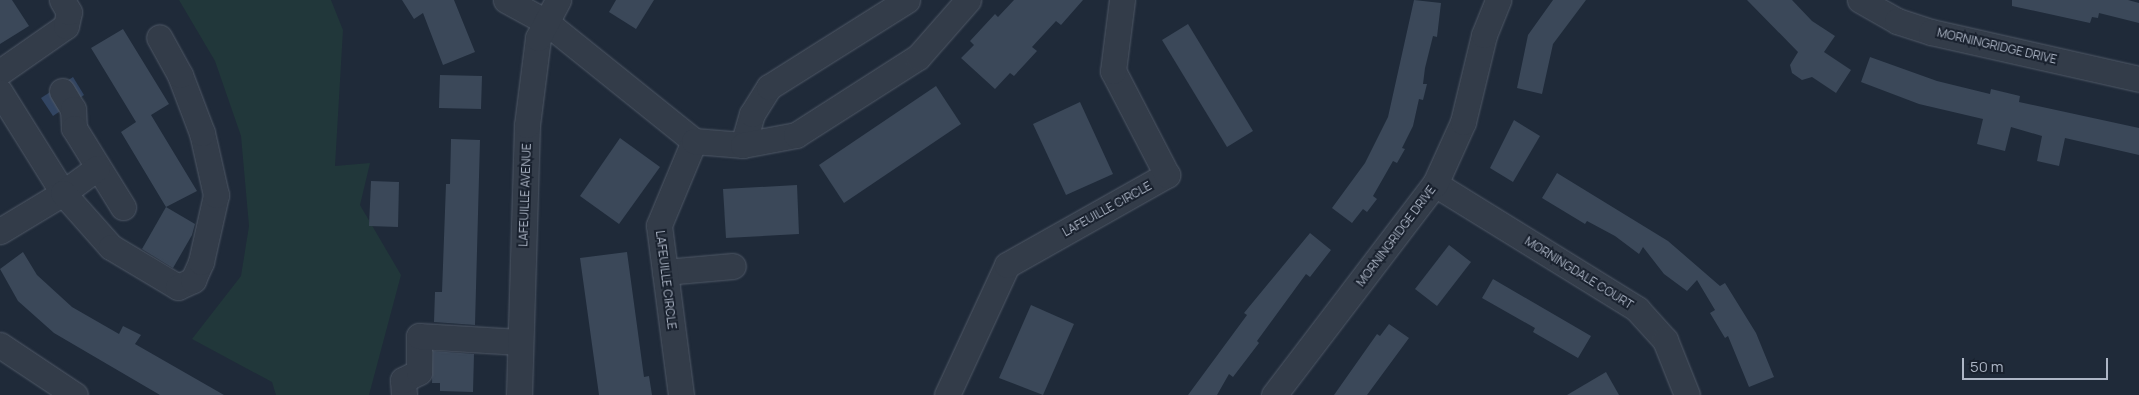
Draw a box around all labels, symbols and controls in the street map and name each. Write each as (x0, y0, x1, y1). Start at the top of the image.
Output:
street label: MORNINGRIDGE DRIVE (1936, 25, 2058, 67)
street label: LAFEUILLE AVENUE (516, 143, 534, 247)
street label: LAFEUILLE CIRCLE (1060, 179, 1154, 239)
street label: MORNINGRIDGE DRIVE (1353, 183, 1439, 289)
street label: LAFEUILLE CIRCLE (653, 230, 679, 330)
street label: MORNINGDALE COURT (1522, 234, 1636, 312)
scale bar (1964, 348, 2110, 380)
text: 50 m (1970, 356, 2004, 377)

